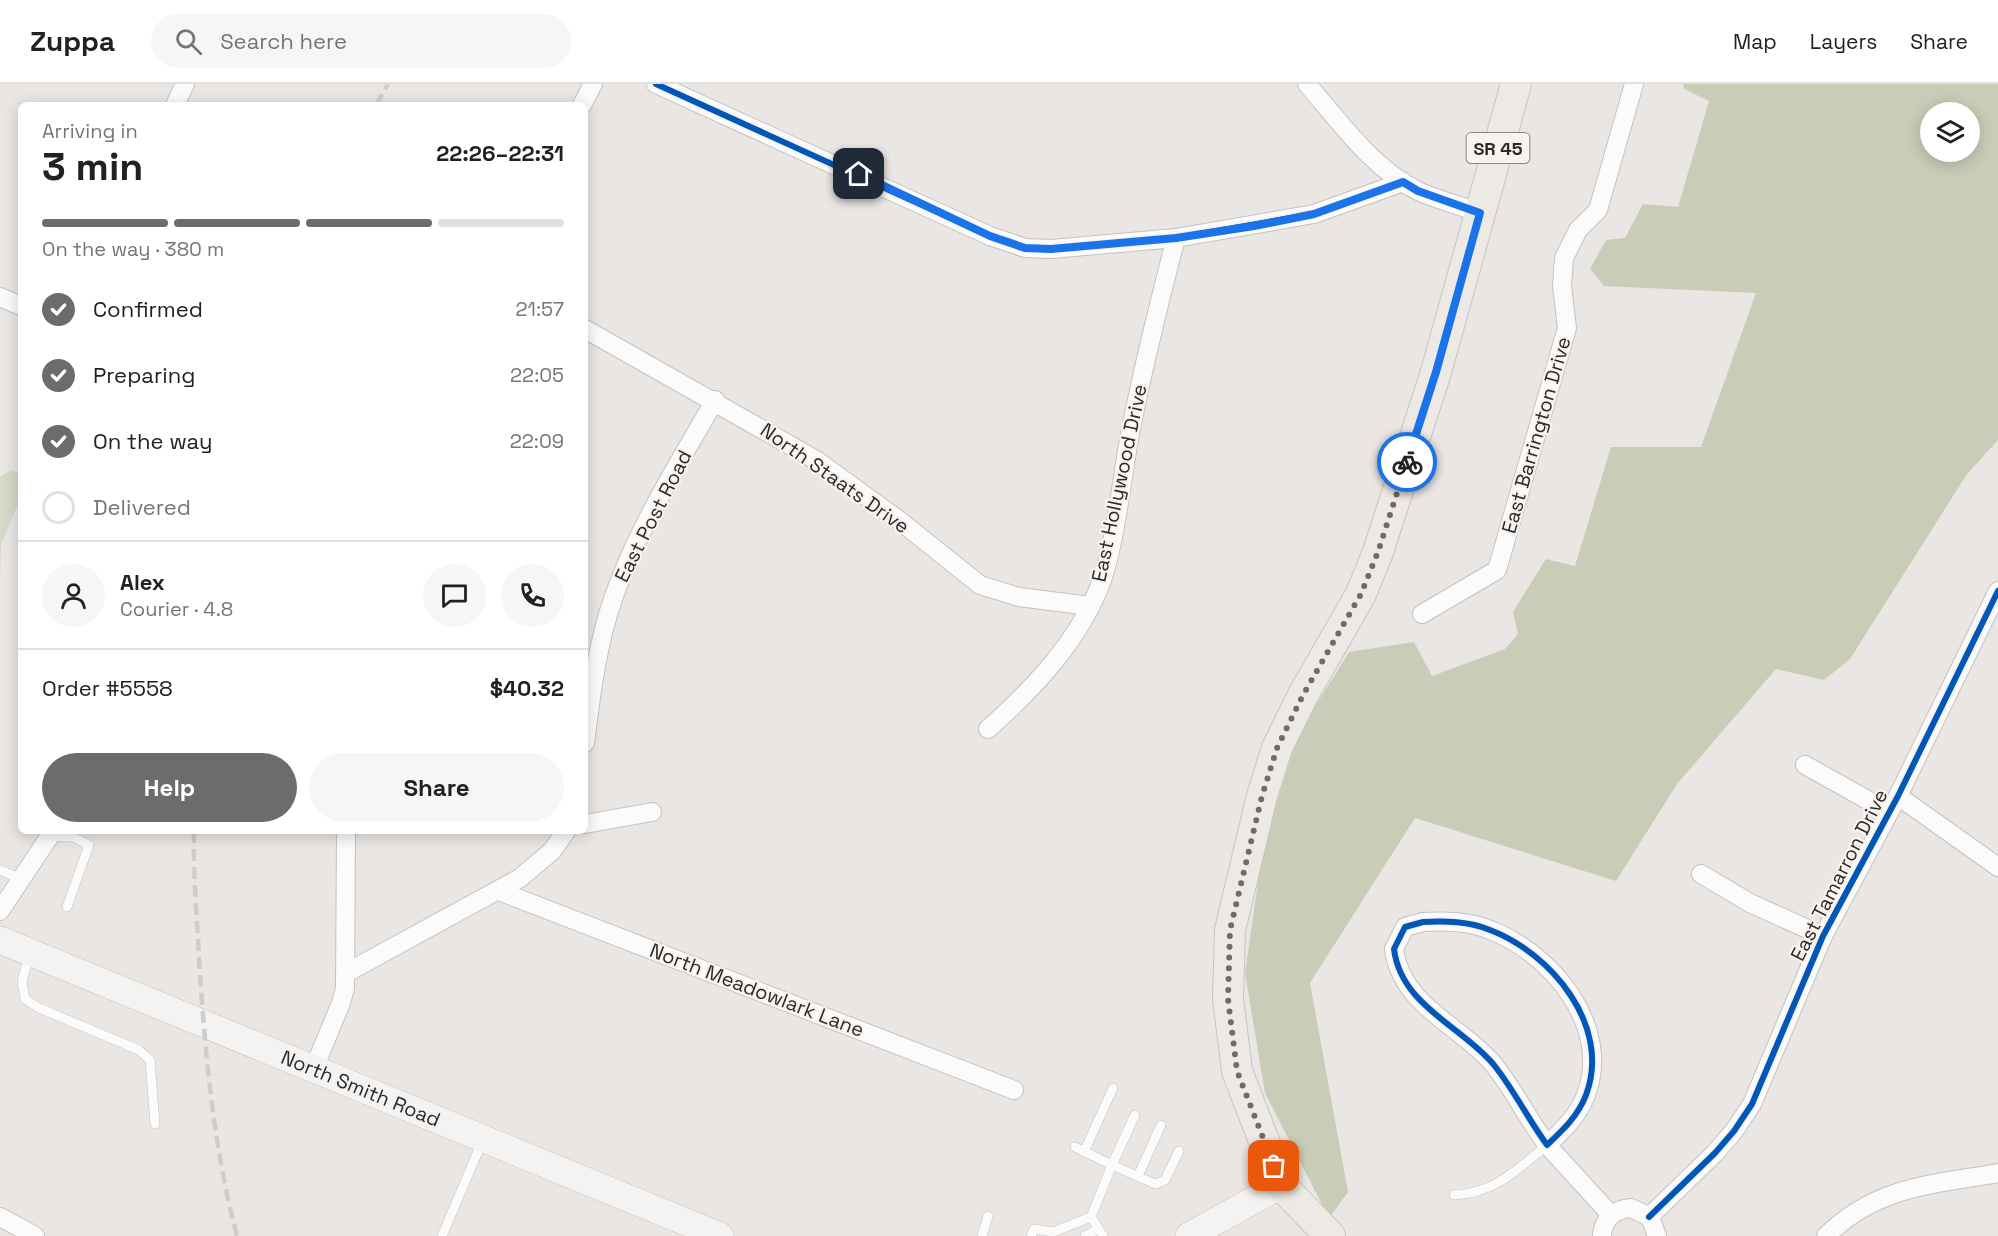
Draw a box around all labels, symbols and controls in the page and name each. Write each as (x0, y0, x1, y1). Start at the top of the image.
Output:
search box (151, 14, 571, 68)
text: Zuppa (30, 23, 115, 59)
icon: search (172, 25, 205, 58)
text: Search here (220, 27, 347, 55)
text: Map (1733, 28, 1777, 55)
text: Layers (1810, 28, 1877, 55)
text: Share (1910, 28, 1968, 55)
map controls (1920, 102, 1980, 162)
button: layers (1920, 102, 1980, 162)
text: Arriving in (42, 118, 138, 144)
road number: SR 45 (1466, 133, 1530, 163)
text: 22:26–22:31 (436, 139, 564, 167)
text: 3 min (42, 142, 143, 191)
pin (833, 148, 884, 199)
icon: home (842, 157, 875, 190)
text: On the way · 380 m (42, 236, 224, 262)
icon: check (42, 293, 75, 326)
text: Confirmed (93, 295, 203, 323)
text: 21:57 (516, 296, 564, 322)
street label: East Barrington Drive (1495, 334, 1577, 536)
icon: check (42, 359, 75, 392)
text: Preparing (93, 361, 195, 389)
text: 22:05 (510, 362, 564, 388)
street label: East Hollywood Drive (1085, 382, 1153, 584)
street label: North Staats Drive (755, 417, 915, 539)
icon: check (42, 425, 75, 458)
text: On the way (93, 427, 212, 455)
text: 22:09 (510, 428, 564, 454)
courier (1377, 432, 1437, 492)
street label: East Post Road (608, 445, 698, 587)
icon: bike (1391, 446, 1424, 479)
text: Delivered (93, 493, 191, 521)
button: person (42, 564, 105, 627)
button: chat (423, 564, 486, 627)
button: phone (501, 564, 564, 627)
text: Alex (120, 568, 165, 596)
text: Courier · 4.8 (120, 596, 233, 622)
text: Order #5558 (42, 674, 173, 702)
text: $40.32 (490, 674, 564, 702)
button: Help (42, 753, 297, 822)
button: Share (309, 753, 564, 822)
street label: East Tamarron Drive (1784, 785, 1894, 965)
street label: North Meadowlark Lane (646, 937, 868, 1043)
street label: North Smith Road (277, 1044, 444, 1133)
pin (1248, 1140, 1299, 1191)
icon: bag (1257, 1149, 1290, 1182)

